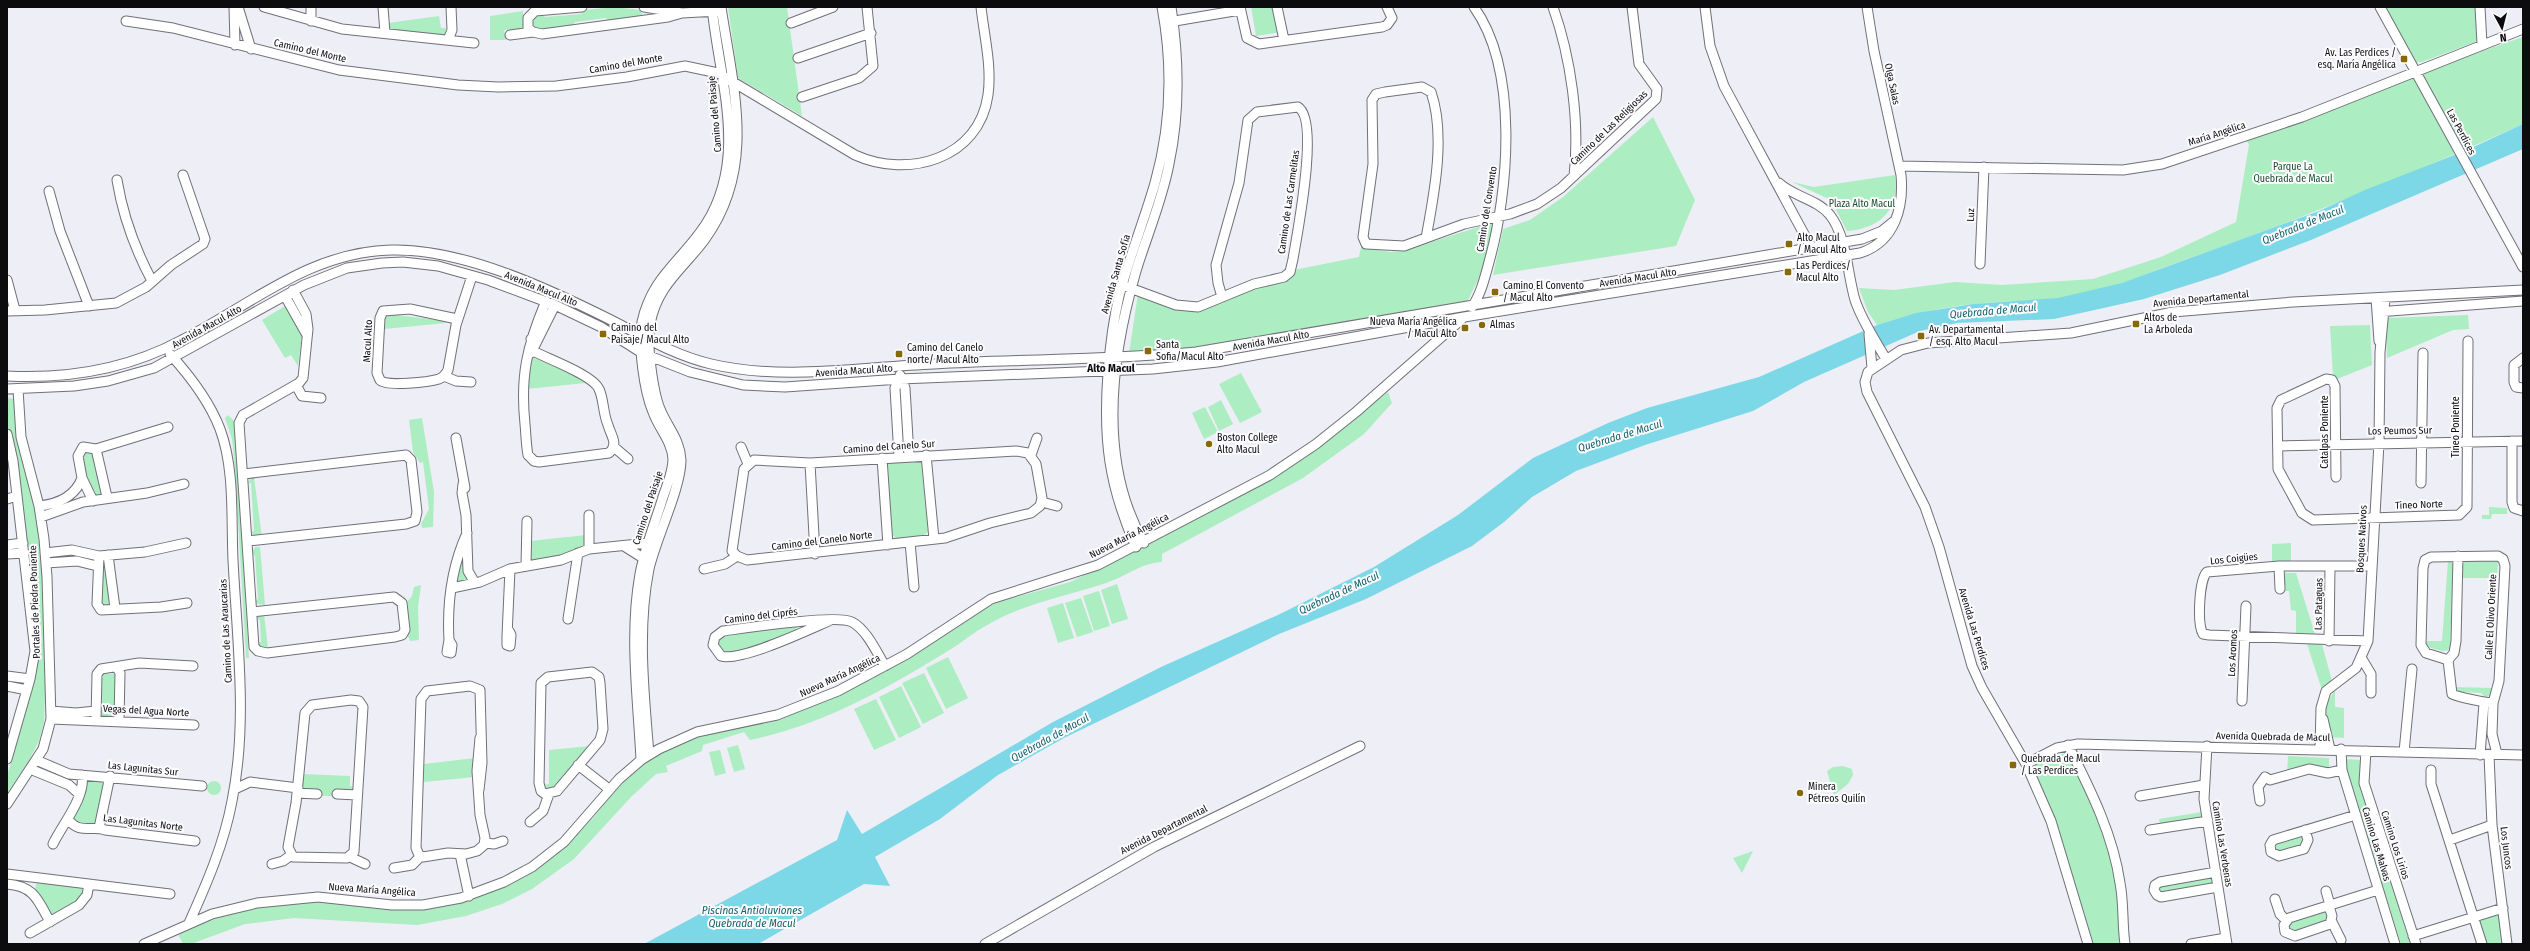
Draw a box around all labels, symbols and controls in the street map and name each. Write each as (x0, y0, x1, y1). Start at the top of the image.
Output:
north arrow (2482, 8, 2522, 48)
text: N (2499, 31, 2507, 44)
street label: Camino del Monte (273, 37, 347, 65)
place label: Av. Las Perdices / esq. María Angélica (2317, 47, 2396, 71)
street label: Camino del Monte (589, 52, 664, 76)
marker: Av. Las Perdices / esq. María Angélica (2399, 54, 2409, 64)
street label: Olga Salas (1882, 62, 1902, 106)
street label: Camino del Paisaje (706, 75, 724, 153)
street label: Camino de Las Religiosas (1568, 88, 1650, 168)
street label: Las Perdices (2444, 107, 2478, 157)
street label: María Angélica (2187, 118, 2247, 149)
street label: Camino de Las Carmelitas (1276, 149, 1302, 255)
park label: Parque La Quebrada de Macul (2253, 161, 2333, 185)
street label: Camino del Convento (1474, 165, 1500, 253)
park label: Plaza Alto Macul (1829, 198, 1896, 210)
water label: Quebrada de Macul (2260, 203, 2346, 247)
street label: Luz (1965, 208, 1977, 222)
place label: Alto Macul / Macul Alto (1797, 232, 1847, 256)
street label: Avenida Santa Sofía (1098, 233, 1133, 315)
marker: Alto Macul / Macul Alto (1784, 239, 1794, 249)
place label: Las Perdices/ Macul Alto (1796, 260, 1851, 284)
street label: Avenida Macul Alto (1599, 266, 1677, 290)
marker: Las Perdices/ Macul Alto (1783, 267, 1793, 277)
street label: Avenida Macul Alto (503, 269, 579, 309)
place label: Camino El Convento / Macul Alto (1503, 280, 1584, 304)
marker: Camino El Convento / Macul Alto (1490, 287, 1500, 297)
street label: Avenida Departamental (2153, 288, 2250, 310)
water label: Quebrada de Macul (1949, 301, 2037, 321)
street label: Avenida Macul Alto (170, 303, 244, 351)
place label: Altos de La Arboleda (2144, 312, 2193, 336)
place label: Nueva María Angélica / Macul Alto (1370, 315, 1457, 340)
street label: Macul Alto (361, 319, 375, 363)
place label: Almas (1490, 319, 1515, 331)
marker: Altos de La Arboleda (2131, 319, 2141, 329)
marker: Almas (1477, 320, 1487, 330)
place label: Camino del Paisaje/ Macul Alto (611, 322, 689, 346)
marker: Nueva María Angélica / Macul Alto (1460, 323, 1470, 333)
place label: Av. Departamental / esq. Alto Macul (1929, 324, 2004, 348)
street label: Avenida Macul Alto (1232, 328, 1310, 354)
marker: Camino del Paisaje/ Macul Alto (598, 329, 608, 339)
marker: Av. Departamental / esq. Alto Macul (1916, 331, 1926, 341)
place label: Santa Sofia/Macul Alto (1156, 339, 1224, 363)
place label: Camino del Canelo norte/ Macul Alto (907, 342, 983, 366)
marker: Santa Sofia/Macul Alto (1143, 346, 1153, 356)
marker: Camino del Canelo norte/ Macul Alto (894, 349, 904, 359)
street label: Avenida Macul Alto (815, 362, 893, 380)
district label: Alto Macul (1086, 362, 1136, 375)
street label: Catalpas Poniente (2319, 395, 2331, 469)
street label: Tineo Poniente (2450, 396, 2462, 458)
water label: Quebrada de Macul (1576, 417, 1664, 455)
street label: Los Peumos Sur (2368, 424, 2433, 438)
place label: Boston College Alto Macul (1217, 432, 1278, 456)
street label: Camino del Canelo Sur (843, 438, 936, 456)
marker: Boston College Alto Macul (1204, 439, 1214, 449)
street label: Camino del Paisaje (630, 470, 666, 546)
street label: Tineo Norte (2395, 498, 2443, 512)
street label: Bosques Nativos (2354, 505, 2370, 573)
street label: Nueva María Angélica (1087, 510, 1171, 561)
street label: Camino del Canelo Norte (771, 529, 873, 553)
street label: Portales de Piedra Poniente (27, 545, 43, 659)
street label: Los Coigües (2210, 551, 2258, 567)
water label: Quebrada de Macul (1297, 569, 1381, 617)
street label: Calle El Olivo Oriente (2483, 574, 2499, 660)
street label: Las Pataguas (2313, 578, 2325, 630)
street label: Camino de Las Araucarias (217, 579, 235, 683)
street label: Avenida Las Perdices (1956, 587, 1992, 671)
street label: Camino del Ciprés (724, 606, 798, 626)
street label: Los Aromos (2226, 629, 2240, 677)
street label: Nueva María Angélica (797, 651, 882, 700)
street label: Vegas del Agua Norte (103, 703, 189, 719)
water label: Quebrada de Macul (1009, 711, 1091, 765)
street label: Avenida Quebrada de Macul (2216, 730, 2331, 744)
place label: Quebrada de Macul / Las Perdices (2021, 753, 2101, 777)
street label: Las Lagunitas Sur (107, 759, 179, 779)
marker: Quebrada de Macul / Las Perdices (2008, 760, 2018, 770)
place label: Minera Pétreos Quilín (1808, 781, 1866, 805)
marker: Minera Pétreos Quilín (1795, 788, 1805, 798)
street label: Camino Las Verbenas (2209, 800, 2235, 888)
street label: Avenida Departamental (1118, 803, 1210, 857)
street label: Camino Las Malvas (2359, 806, 2393, 882)
street label: Camino Los Lirios (2378, 809, 2412, 881)
street label: Las Lagunitas Norte (103, 812, 184, 834)
street label: Los Juncos (2497, 826, 2515, 870)
street label: Nueva María Angélica (328, 880, 416, 899)
water label: Piscinas Antialuviones Quebrada de Macul (702, 904, 803, 930)

